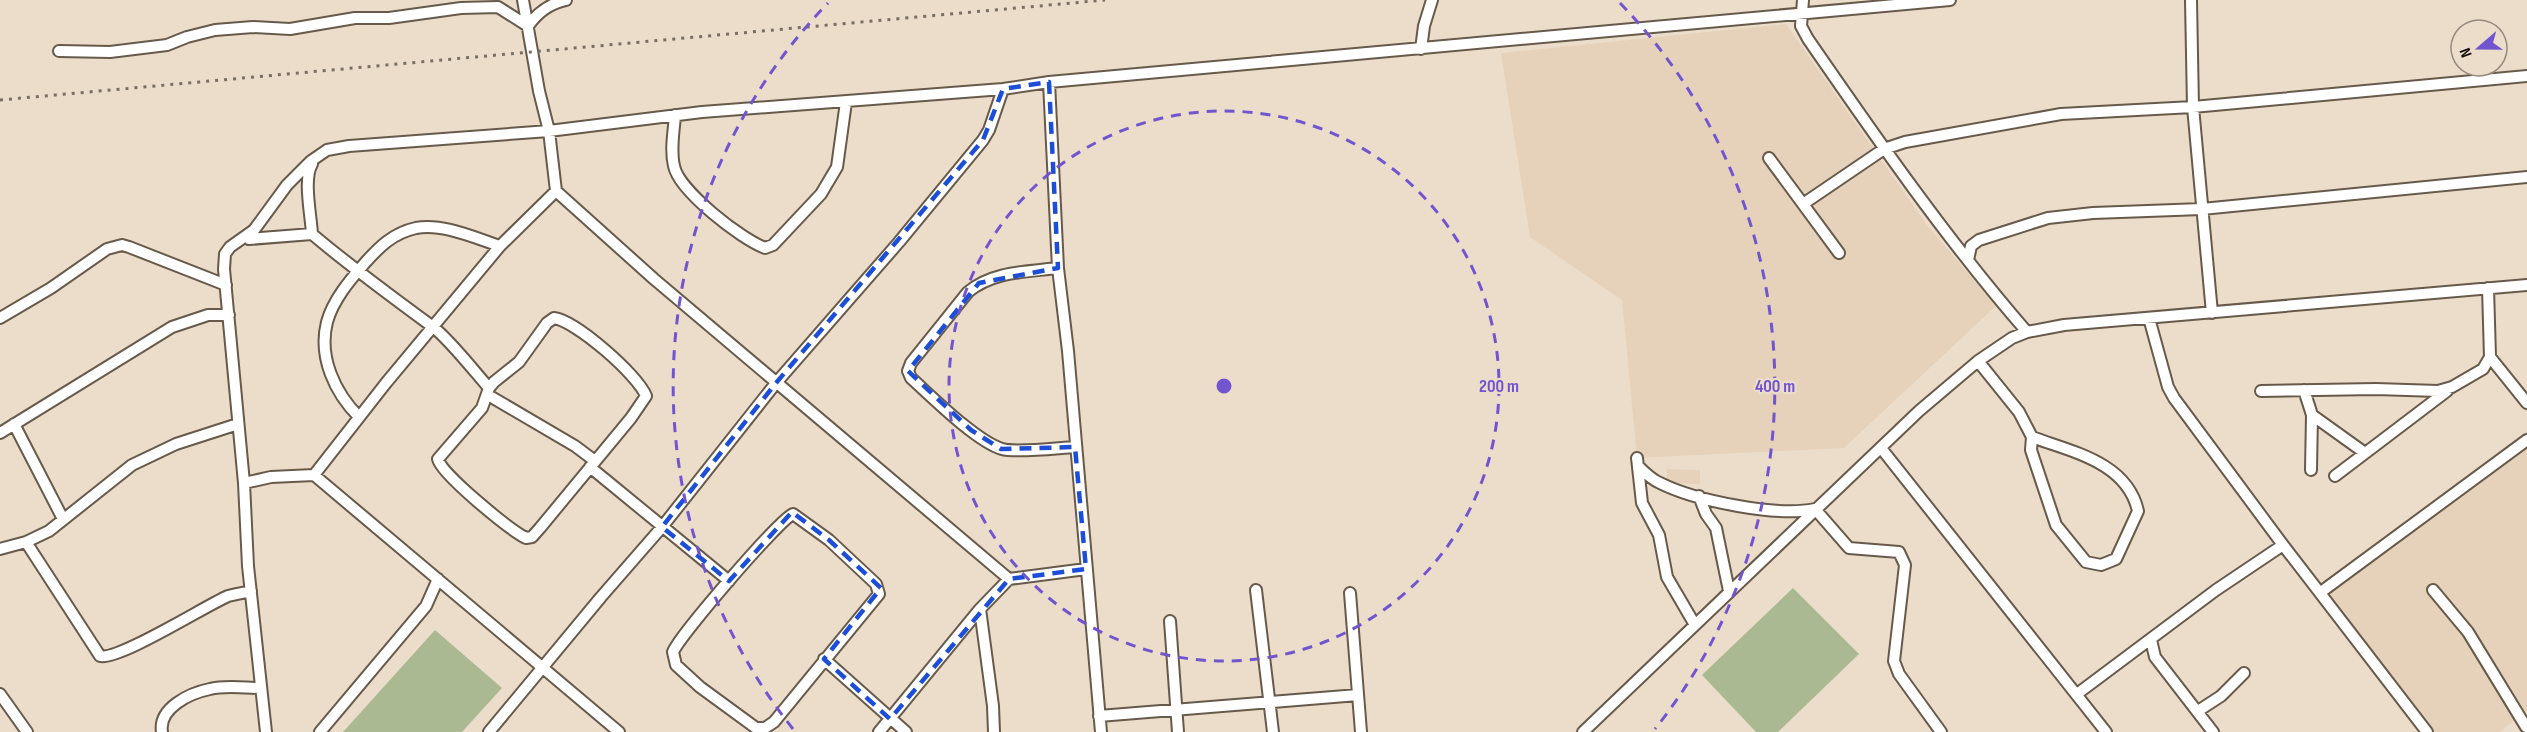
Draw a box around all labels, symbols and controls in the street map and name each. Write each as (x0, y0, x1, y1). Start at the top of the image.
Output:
north arrow (2449, 18, 2509, 78)
text: N (2456, 45, 2477, 60)
centre of rings (1214, 376, 1234, 396)
text: 200 m (1479, 376, 1519, 397)
text: 400 m (1755, 376, 1795, 397)

